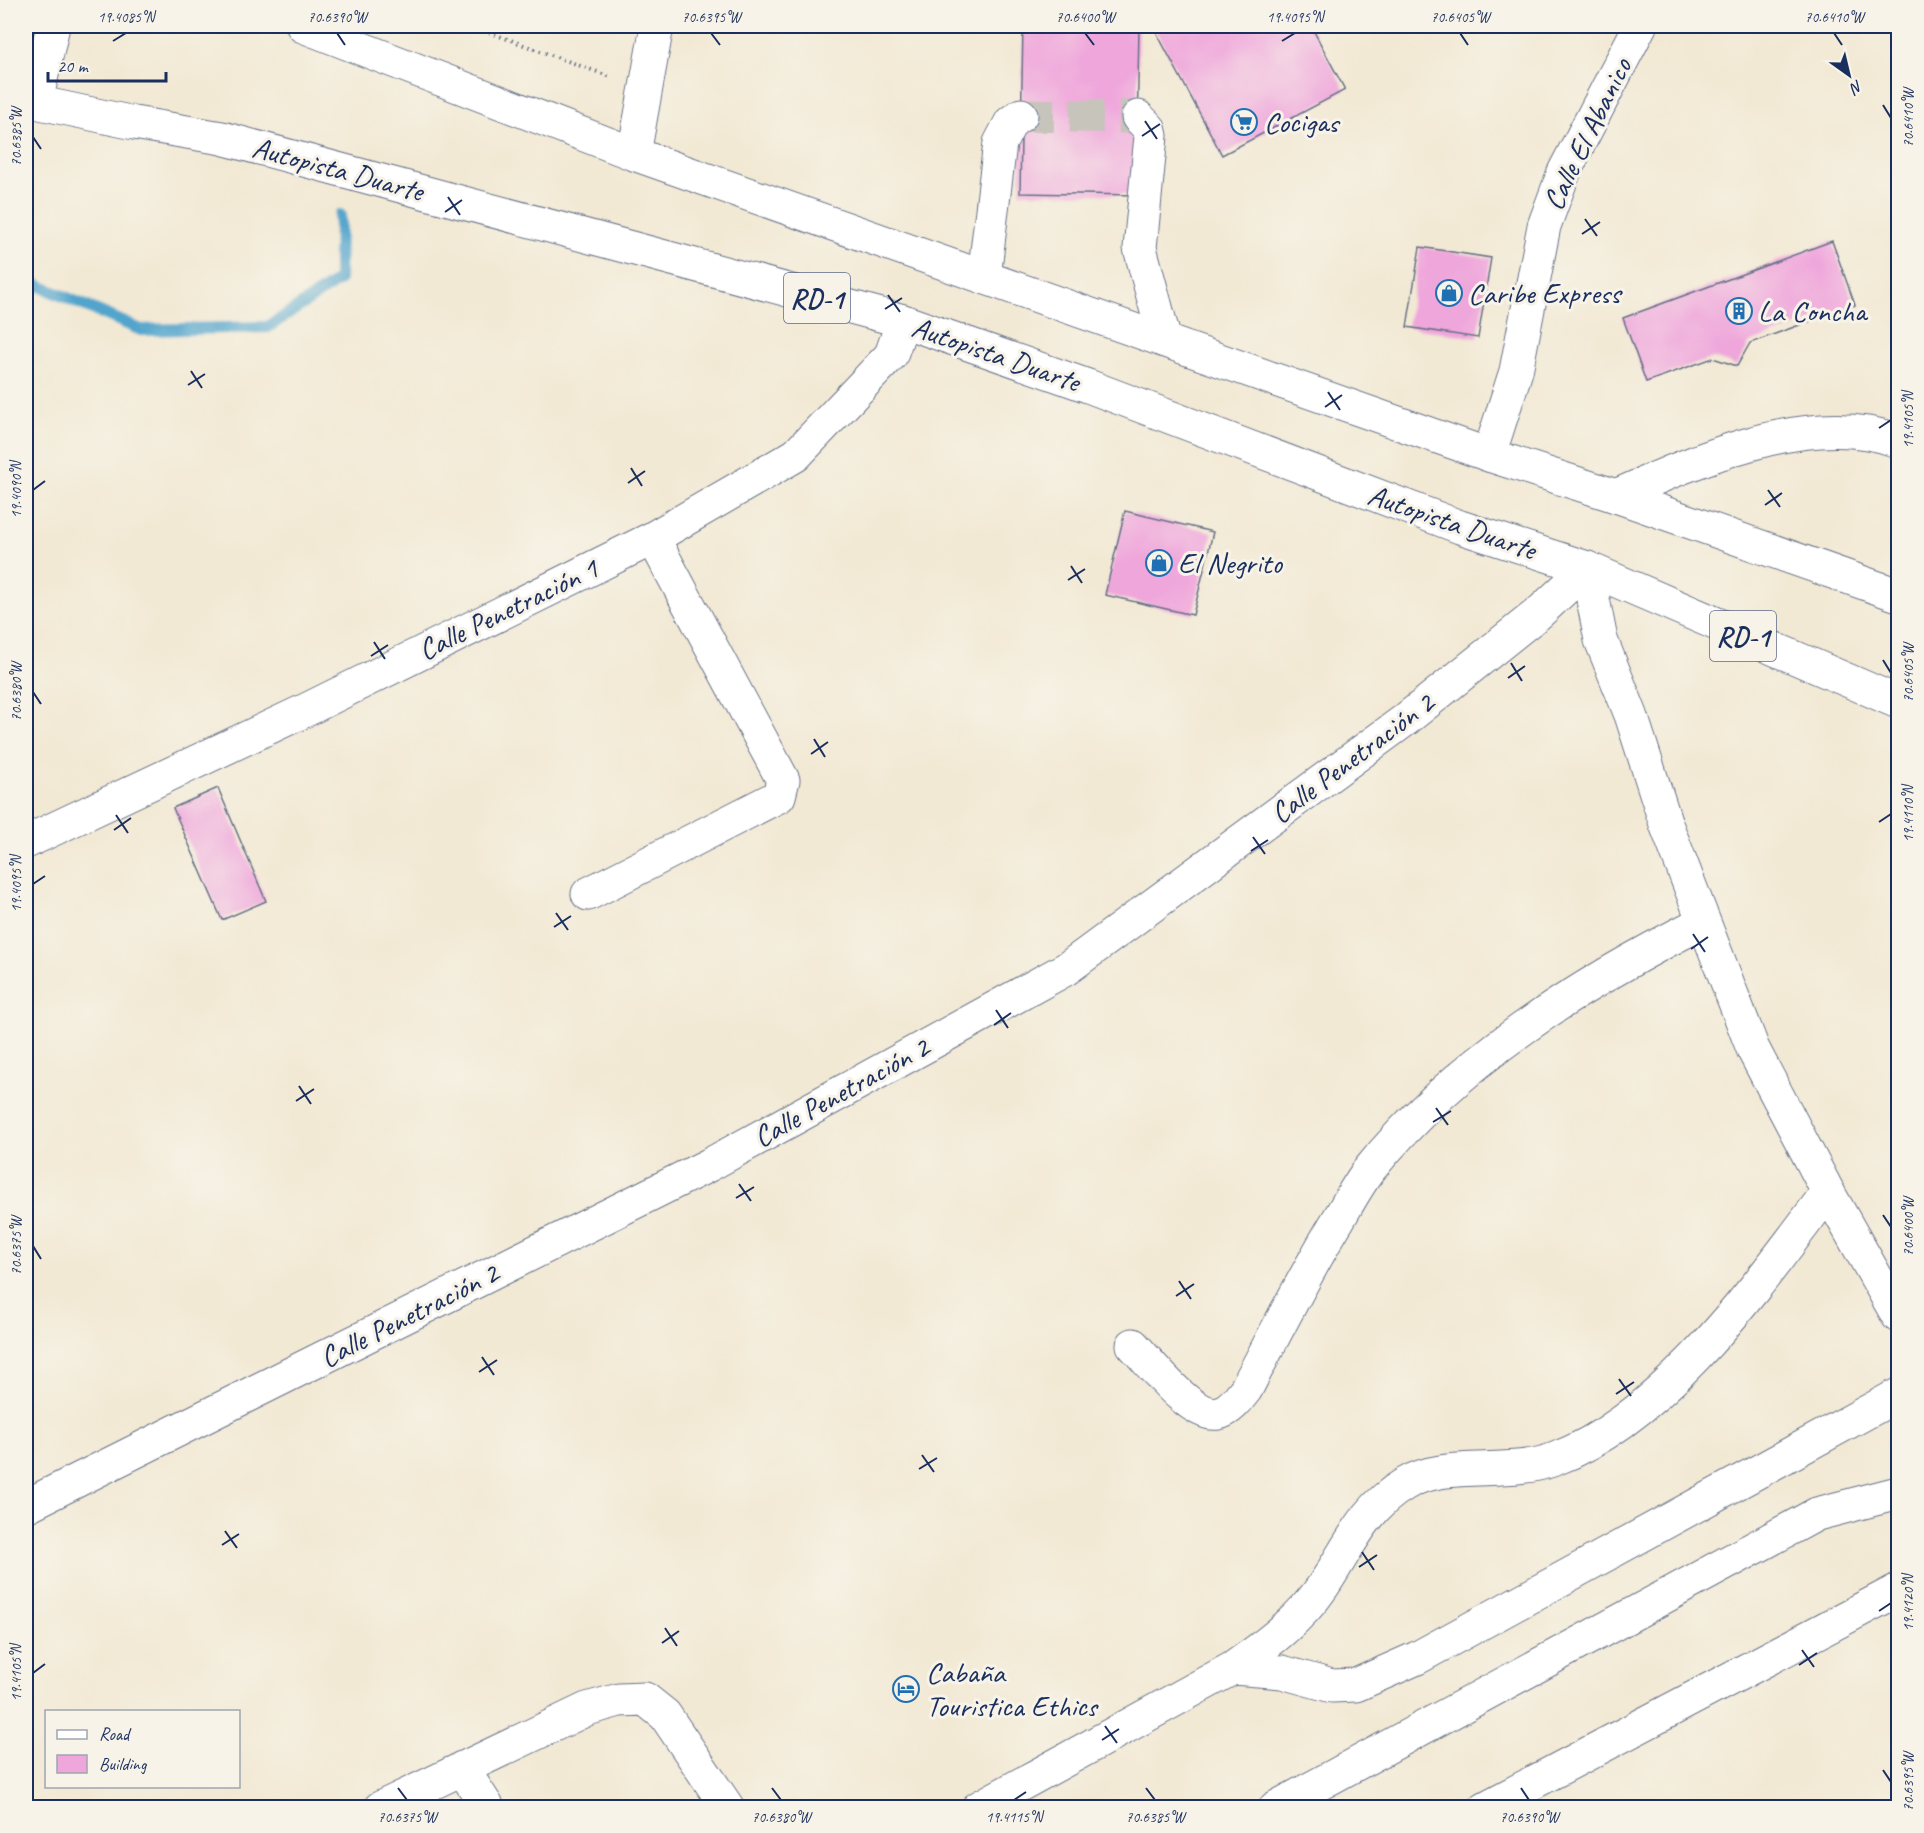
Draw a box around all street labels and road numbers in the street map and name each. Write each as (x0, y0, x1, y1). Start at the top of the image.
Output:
street label: Calle El Abanico (1534, 51, 1641, 216)
street label: Autopista Duarte (249, 128, 430, 211)
road number: RD-1 (784, 273, 850, 323)
street label: Autopista Duarte (907, 308, 1087, 401)
street label: Autopista Duarte (1363, 476, 1543, 569)
street label: Calle Penetración 1 (412, 548, 605, 669)
road number: RD-1 (1710, 611, 1776, 661)
street label: Calle Penetración 2 (1263, 683, 1443, 832)
street label: Calle Penetración 2 (746, 1027, 938, 1156)
street label: Calle Penetración 2 (313, 1253, 507, 1376)

